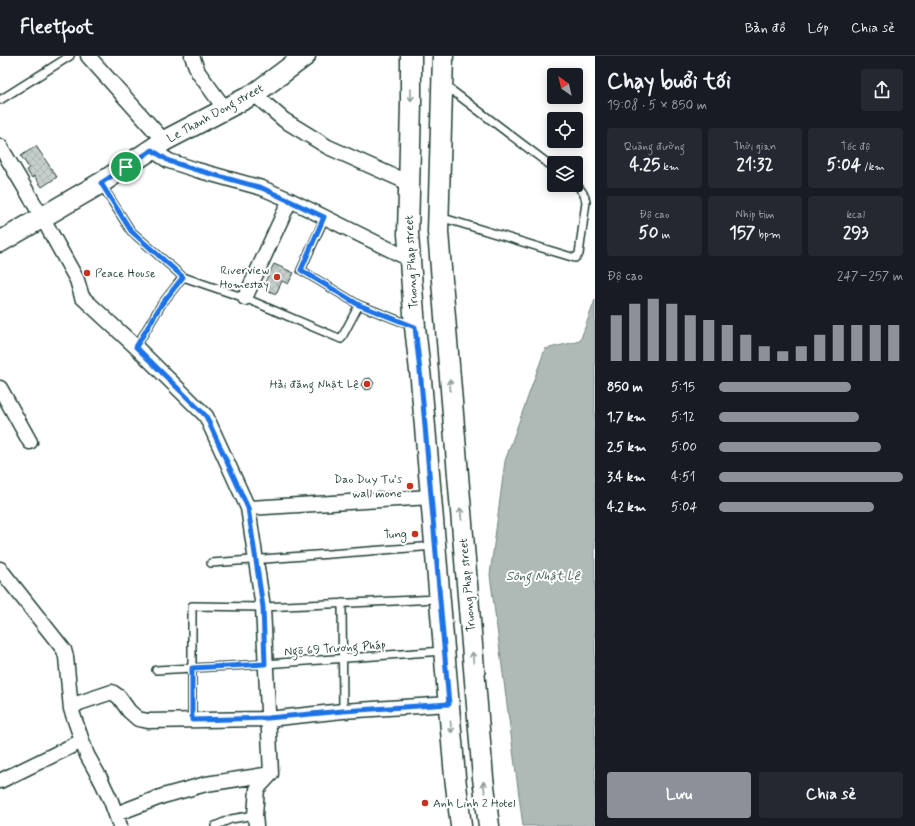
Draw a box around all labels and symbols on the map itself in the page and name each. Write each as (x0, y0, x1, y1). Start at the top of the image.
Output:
north arrow (547, 68, 583, 104)
street label: Le Thanh Dong street (164, 80, 268, 148)
one-way arrow (407, 88, 415, 101)
pin (109, 150, 143, 184)
street label: Truong Phap street (402, 214, 422, 309)
place label: Riverview Homestay (220, 263, 269, 293)
place label: Peace House (95, 266, 156, 282)
marker: Peace House (82, 268, 92, 278)
marker: Riverview Homestay (272, 272, 282, 282)
place label: Hải đăng Nhật Lệ (270, 377, 359, 394)
marker: Hải đăng Nhật Lệ (362, 379, 372, 389)
one-way arrow (447, 379, 454, 392)
place label: Dao Duy Tu's wall mone (334, 472, 403, 502)
marker: Dao Duy Tu's wall mone (405, 481, 415, 491)
one-way arrow (458, 508, 465, 521)
place label: Tung (384, 527, 407, 543)
marker: Tung (410, 529, 420, 539)
street label: Truong Phap street (456, 537, 480, 632)
water label: Sông Nhật Lệ (506, 568, 582, 587)
street label: Ngõ 69 Trương Pháp (284, 637, 387, 662)
one-way arrow (470, 652, 477, 665)
one-way arrow (447, 720, 455, 733)
one-way arrow (481, 781, 488, 794)
place label: Anh Linh 2 Hotel (433, 796, 515, 812)
marker: Anh Linh 2 Hotel (420, 798, 430, 808)

